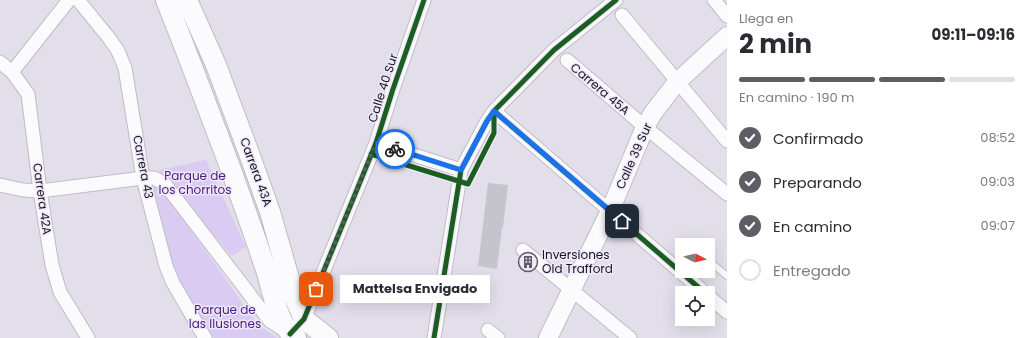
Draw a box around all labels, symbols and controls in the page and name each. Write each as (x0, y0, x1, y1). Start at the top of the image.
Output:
text: Llega en (739, 9, 793, 28)
text: 09:11–09:16 (932, 24, 1015, 45)
text: 2 min (739, 26, 812, 62)
street label: Calle 40 Sur (363, 51, 402, 124)
street label: Carrera 45A (567, 59, 634, 119)
text: En camino · 190 m (739, 88, 854, 107)
street label: Calle 39 Sur (611, 119, 656, 192)
icon: check (739, 127, 761, 149)
text: Confirmado (773, 128, 863, 149)
text: 08:52 (980, 128, 1015, 147)
courier (375, 129, 415, 169)
street label: Carrera 43 (129, 134, 158, 200)
street label: Carrera 43A (236, 135, 277, 209)
icon: bike (384, 138, 406, 160)
street label: Carrera 42A (29, 162, 56, 236)
park label: Parque de los chorritos (159, 167, 231, 198)
icon: check (739, 171, 761, 193)
text: Preparando (773, 172, 862, 193)
text: 09:03 (980, 172, 1015, 191)
pin (605, 204, 639, 238)
icon: home (611, 210, 633, 232)
icon: check (739, 215, 761, 237)
text: En camino (773, 216, 852, 237)
text: 09:07 (981, 216, 1015, 235)
north arrow (675, 238, 715, 278)
map controls (675, 238, 715, 326)
place label: Inversiones Old Trafford (542, 246, 613, 277)
building icon: Inversiones Old Trafford (517, 251, 539, 273)
text: Entregado (773, 260, 851, 281)
pin (299, 272, 333, 306)
callout: Mattelsa Envigado (340, 275, 490, 303)
icon: bag (305, 278, 327, 300)
text: Mattelsa Envigado (353, 279, 477, 298)
button: locate (675, 286, 715, 326)
park label: Parque de las Ilusiones (189, 301, 261, 332)

